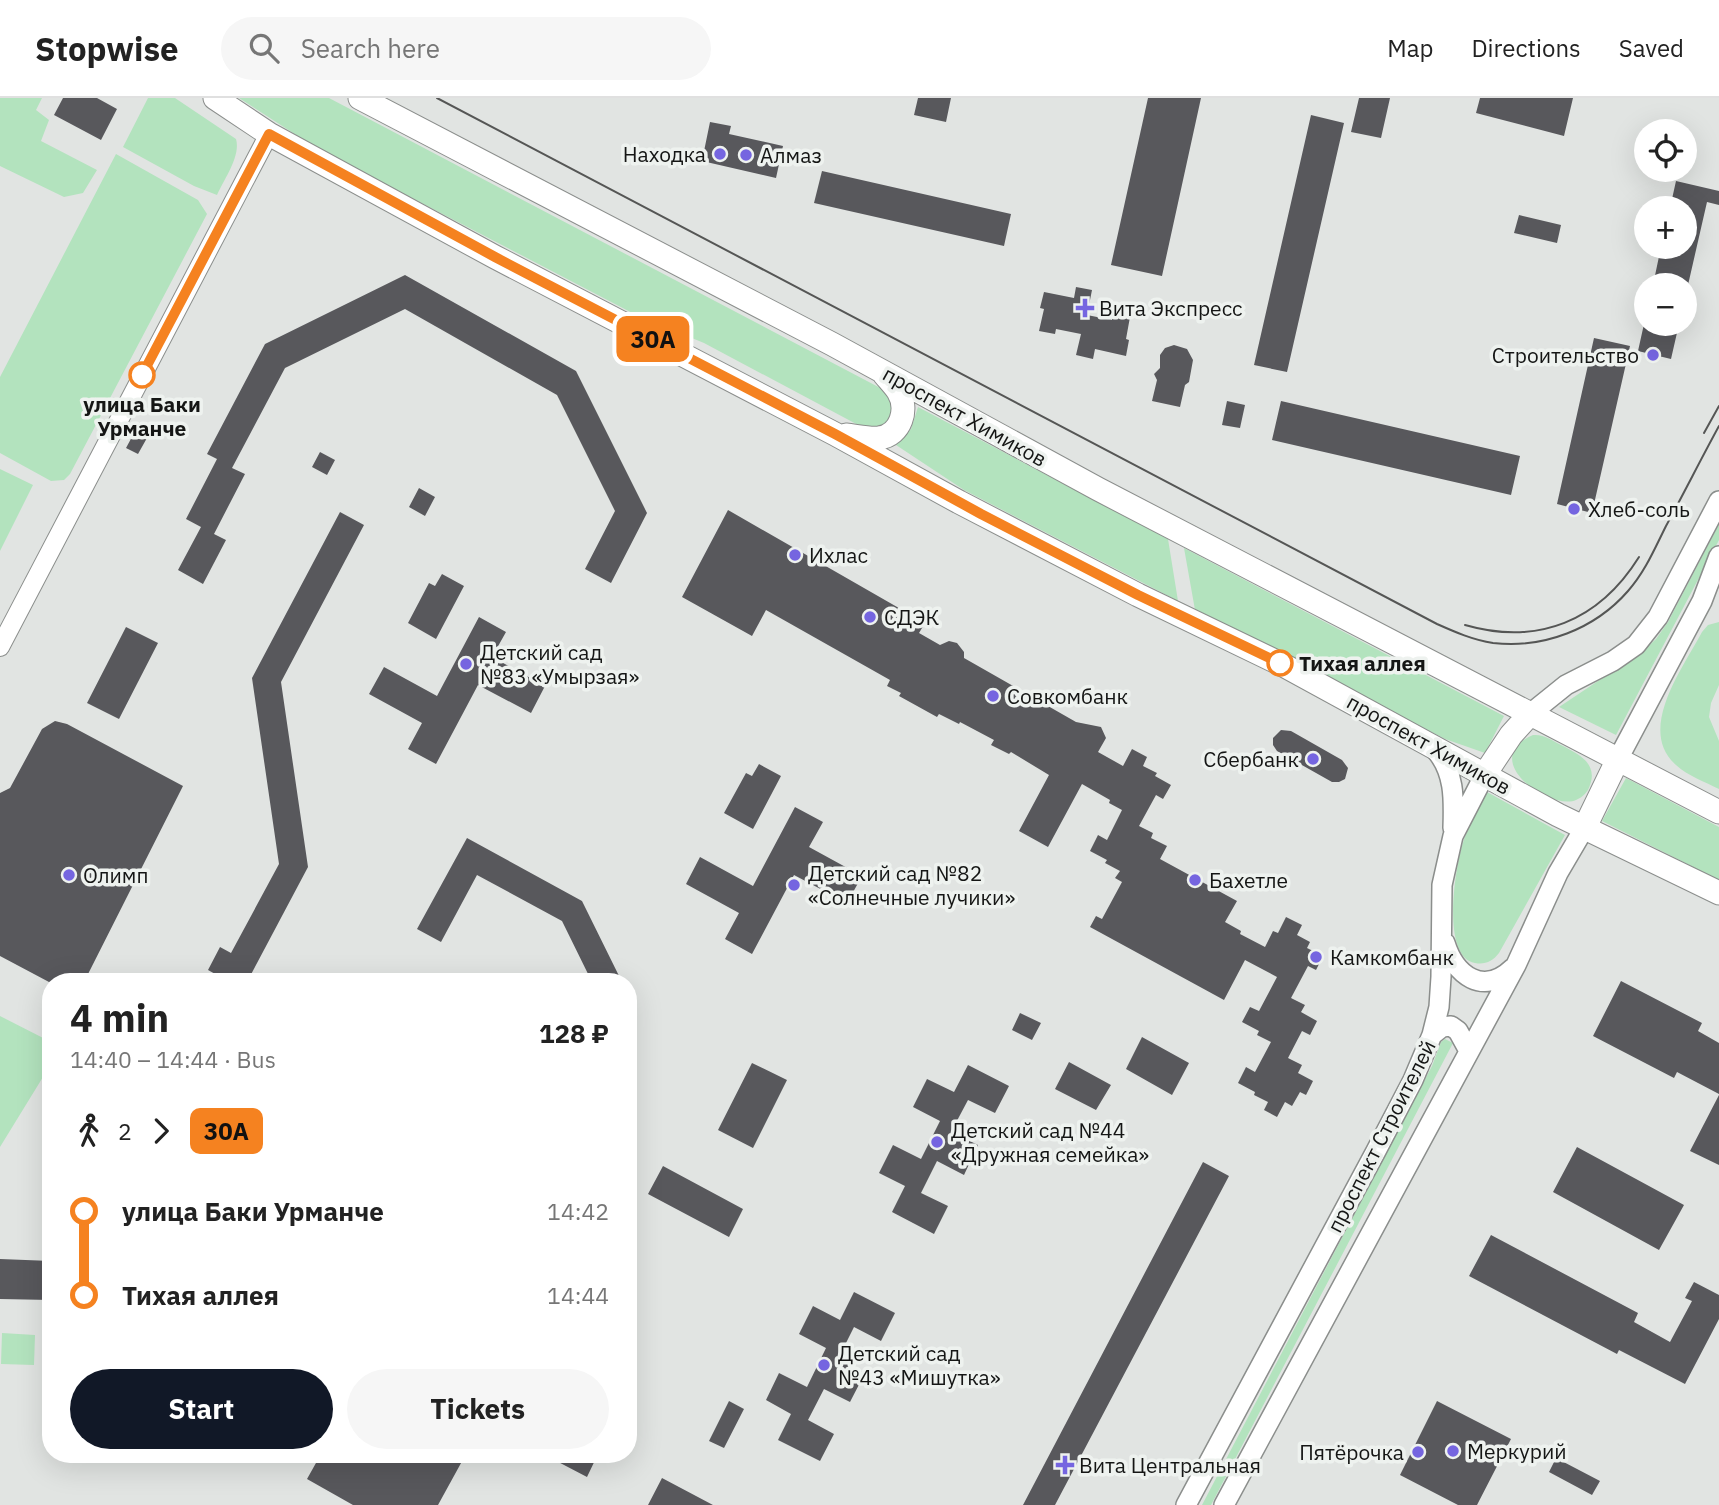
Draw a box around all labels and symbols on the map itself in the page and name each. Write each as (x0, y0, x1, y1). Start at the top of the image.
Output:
place label: Находка (623, 140, 706, 168)
place label: Алмаз (760, 141, 822, 169)
marker: Находка (712, 146, 728, 162)
marker: Алмаз (738, 147, 754, 163)
place label: Вита Экспресс (1099, 294, 1243, 322)
marker: Вита Экспресс (1077, 300, 1093, 316)
line badge: 30А (613, 316, 693, 362)
place label: Строительство (1492, 341, 1639, 369)
marker: Строительство (1645, 347, 1661, 363)
street label: проспект Химиков (878, 359, 1052, 473)
marker: улица Баки Урманче (129, 362, 155, 388)
place label: улица Баки Урманче (83, 390, 201, 442)
place label: Хлеб-соль (1588, 495, 1690, 523)
marker: Хлеб-соль (1566, 501, 1582, 517)
place label: Ихлас (809, 541, 868, 569)
marker: Ихлас (787, 547, 803, 563)
place label: СДЭК (884, 603, 939, 631)
marker: СДЭК (862, 609, 878, 625)
place label: Детский сад №83 «Умырзая» (480, 638, 639, 690)
place label: Тихая аллея (1299, 649, 1426, 677)
marker: Тихая аллея (1267, 650, 1293, 676)
marker: Детский сад №83 «Умырзая» (458, 656, 474, 672)
place label: Совкомбанк (1007, 682, 1128, 710)
street label: проспект Химиков (1342, 687, 1516, 801)
marker: Совкомбанк (985, 688, 1001, 704)
place label: Сбербанк (1203, 745, 1299, 773)
marker: Сбербанк (1305, 751, 1321, 767)
place label: Детский сад №82 «Солнечные лучики» (808, 859, 1015, 911)
place label: Олимп (83, 861, 149, 889)
place label: Бахетле (1209, 866, 1288, 894)
marker: Олимп (61, 867, 77, 883)
marker: Бахетле (1187, 872, 1203, 888)
marker: Детский сад №82 «Солнечные лучики» (786, 877, 802, 893)
place label: Камкомбанк (1330, 943, 1454, 971)
marker: Камкомбанк (1308, 949, 1324, 965)
street label: проспект Строителей (1320, 1035, 1442, 1237)
place label: Детский сад №44 «Дружная семейка» (951, 1116, 1149, 1168)
marker: Детский сад №44 «Дружная семейка» (929, 1134, 945, 1150)
place label: Детский сад №43 «Мишутка» (838, 1339, 1001, 1391)
marker: Детский сад №43 «Мишутка» (816, 1357, 832, 1373)
place label: Меркурий (1467, 1437, 1567, 1465)
place label: Пятёрочка (1299, 1438, 1404, 1466)
marker: Меркурий (1445, 1443, 1461, 1459)
marker: Пятёрочка (1410, 1444, 1426, 1460)
place label: Вита Центральная (1079, 1451, 1261, 1479)
marker: Вита Центральная (1057, 1457, 1073, 1473)

